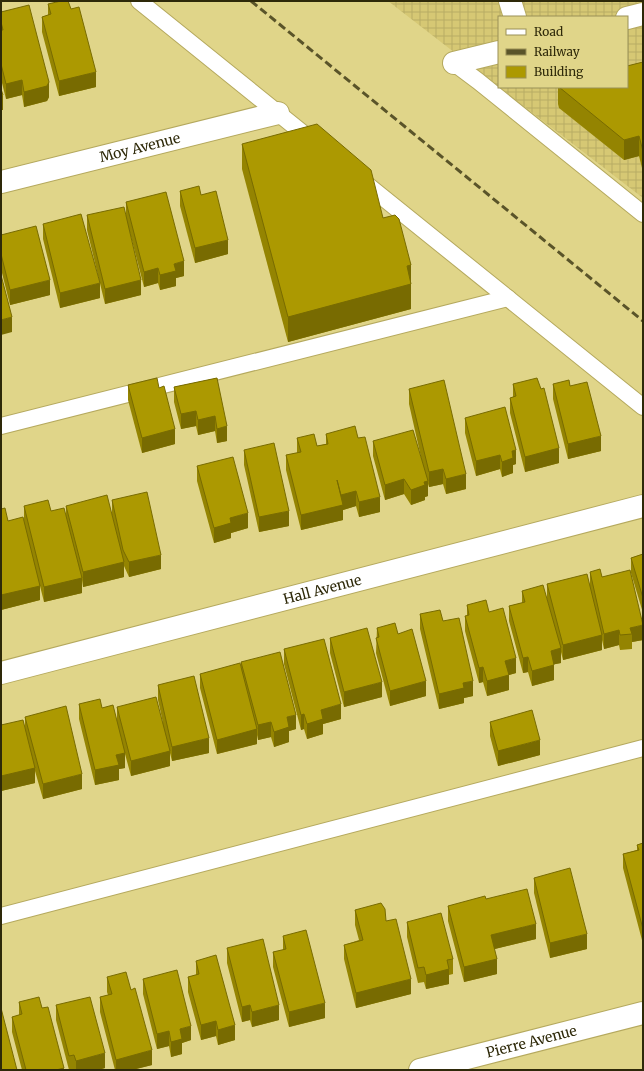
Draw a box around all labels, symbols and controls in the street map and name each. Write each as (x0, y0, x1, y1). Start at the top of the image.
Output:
legend (498, 16, 628, 88)
text: Road (534, 24, 563, 39)
text: Railway (534, 44, 580, 59)
text: Building (534, 64, 584, 79)
street label: Moy Avenue (98, 129, 182, 166)
street label: Hall Avenue (281, 571, 363, 608)
street label: Pierre Avenue (484, 1021, 579, 1062)

